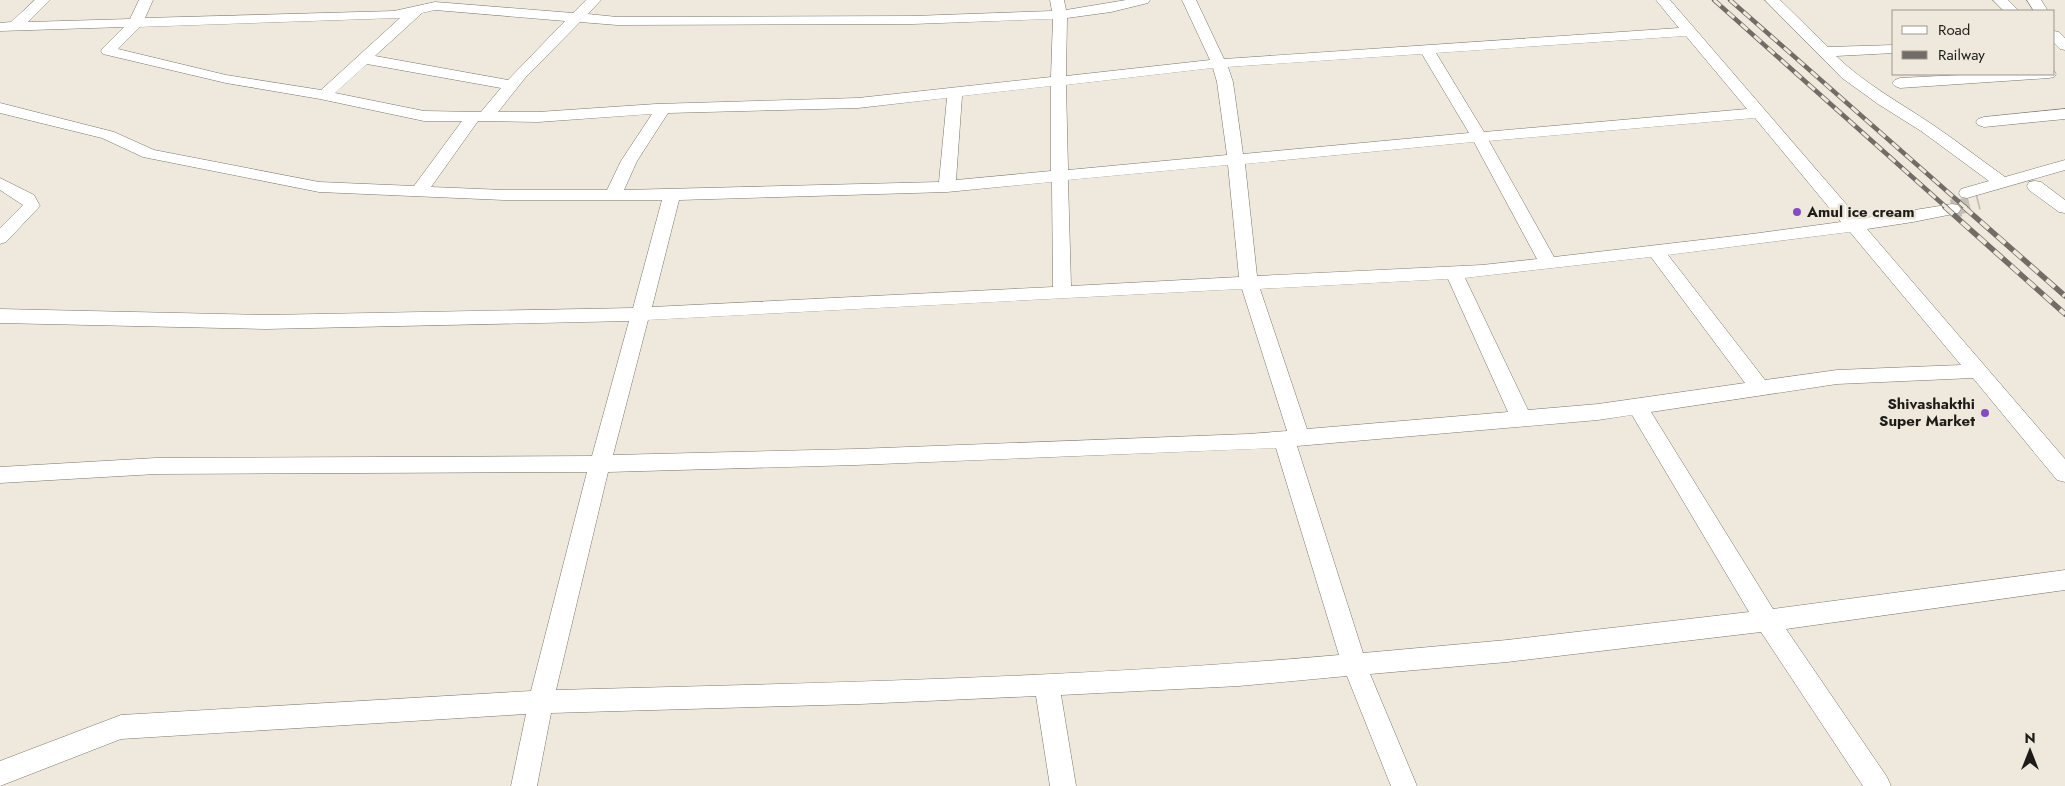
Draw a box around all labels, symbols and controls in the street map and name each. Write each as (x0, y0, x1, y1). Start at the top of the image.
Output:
legend (1892, 10, 2055, 75)
text: Road (1938, 19, 1970, 41)
text: Railway (1938, 44, 1985, 66)
place label: Amul ice cream (1806, 201, 1914, 223)
marker: Amul ice cream (1791, 206, 1803, 218)
place label: Shivashakthi Super Market (1879, 393, 1975, 432)
marker: Shivashakthi Super Market (1979, 407, 1991, 419)
north arrow (2005, 726, 2055, 776)
text: N (2024, 728, 2036, 748)

